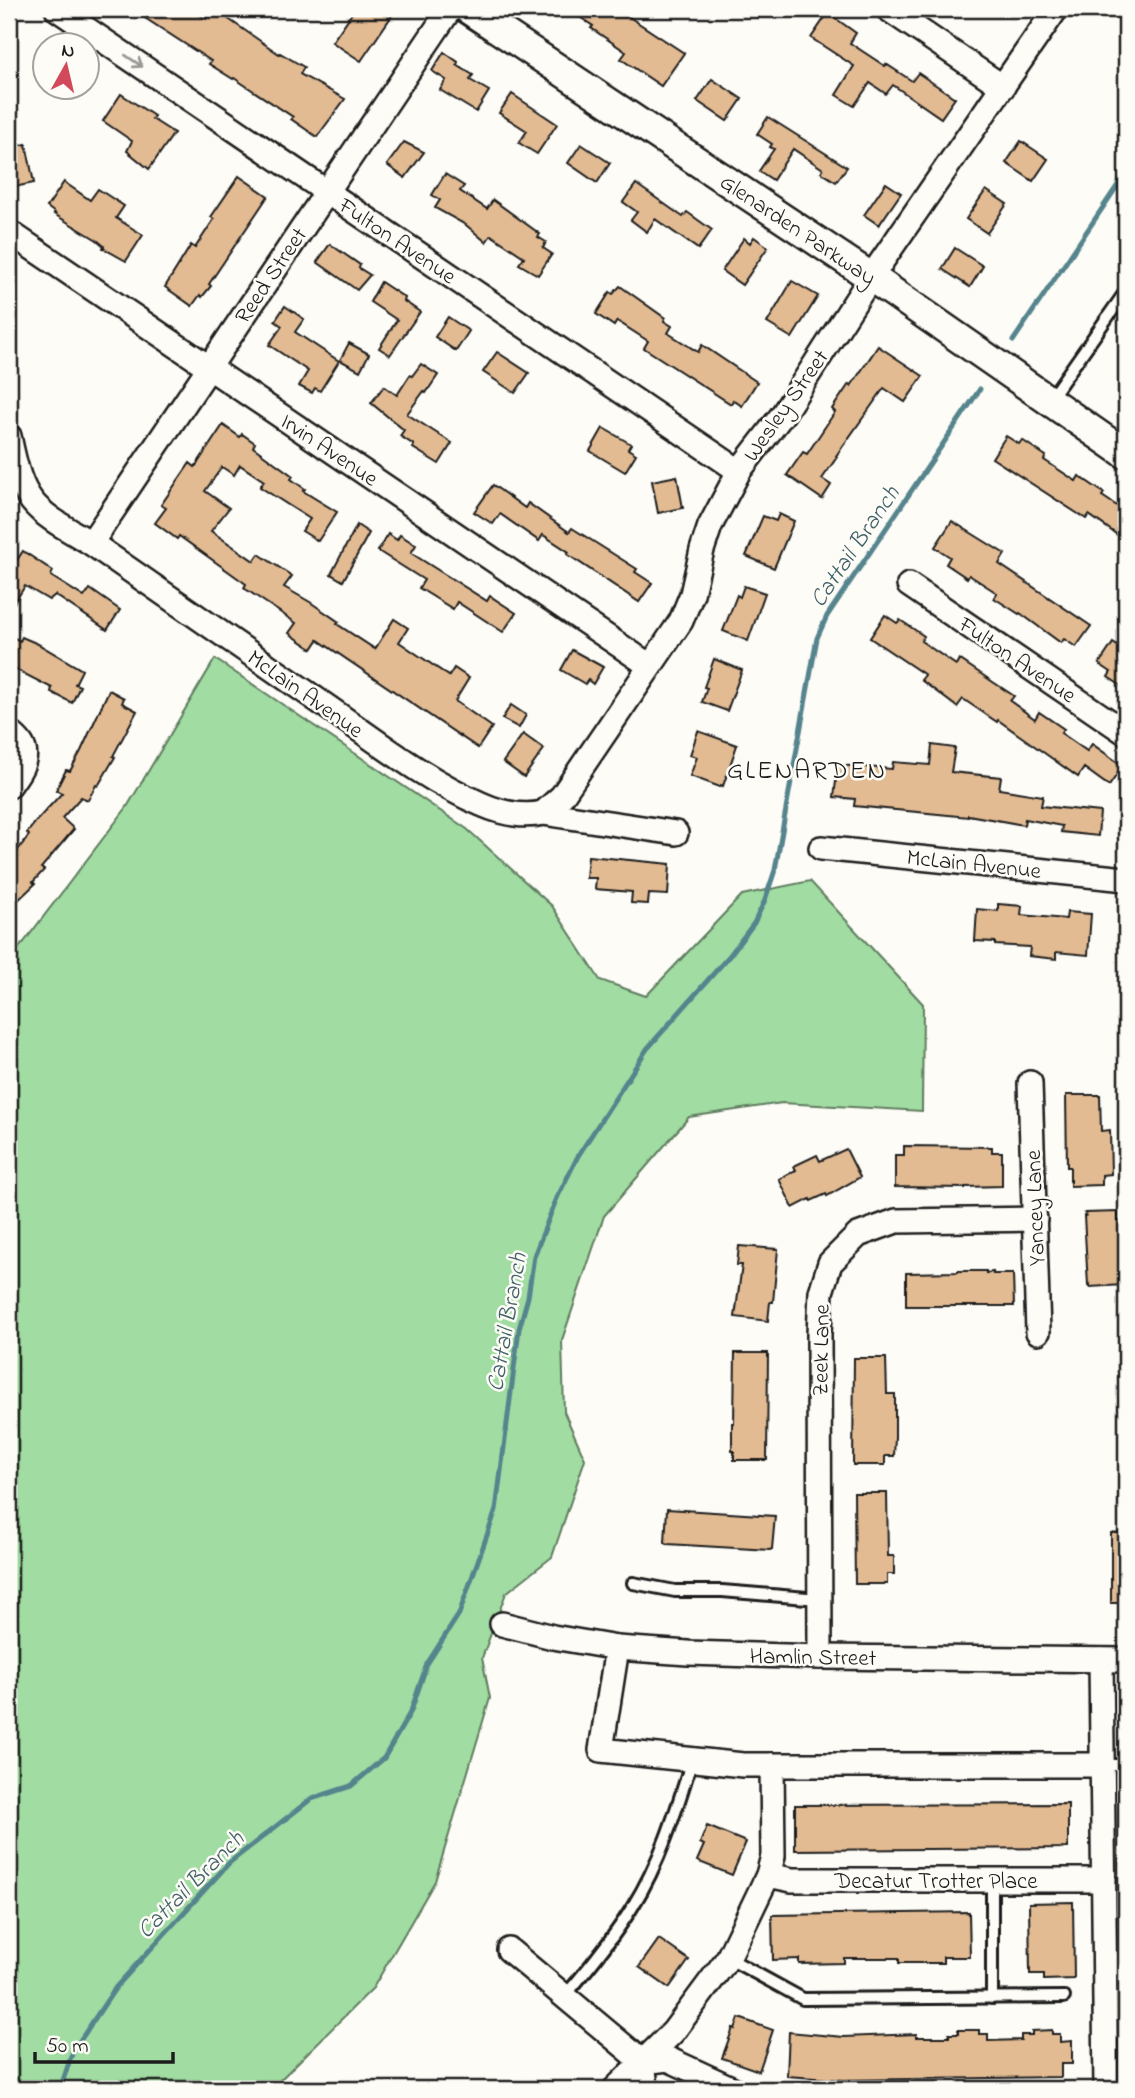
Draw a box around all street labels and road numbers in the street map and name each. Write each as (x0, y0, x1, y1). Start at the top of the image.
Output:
street label: Glenarden Parkway (712, 167, 882, 297)
street label: Fulton Avenue (330, 190, 463, 294)
street label: Reed Street (228, 221, 317, 331)
street label: Wesley Street (736, 343, 840, 471)
street label: Irvin Avenue (273, 406, 385, 496)
street label: Fulton Avenue (950, 609, 1083, 713)
street label: McLain Avenue (240, 643, 370, 748)
street label: McLain Avenue (905, 842, 1043, 889)
street label: Yancey Lane (1018, 1149, 1057, 1266)
street label: Zeek Lane (805, 1303, 840, 1396)
street label: Hamlin Street (749, 1641, 877, 1676)
street label: Decatur Trotter Place (833, 1866, 1038, 1899)

